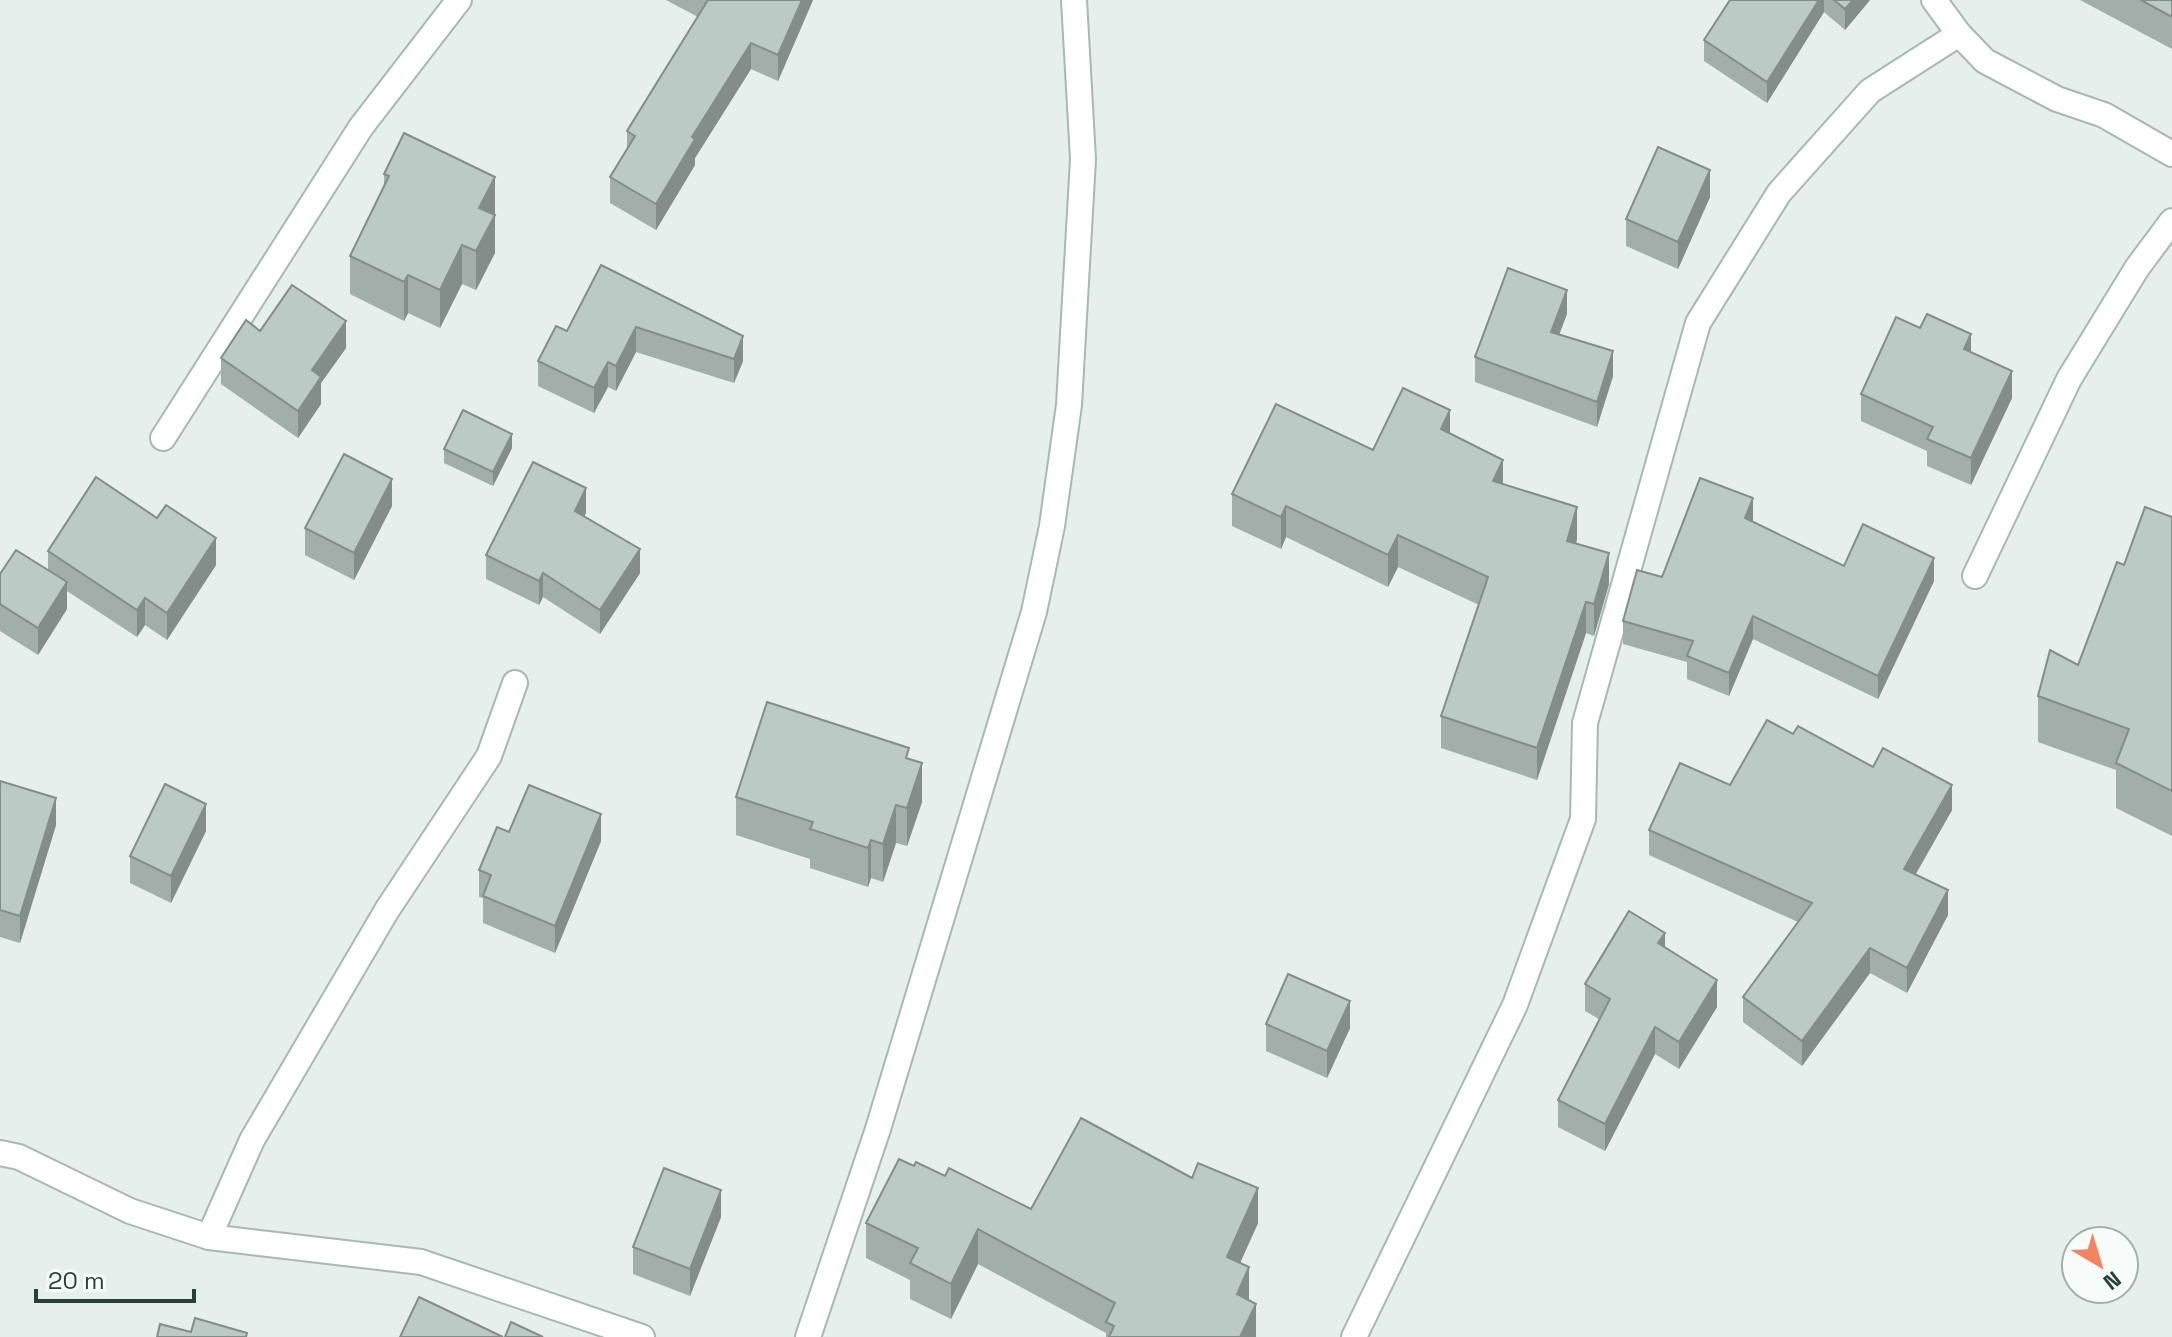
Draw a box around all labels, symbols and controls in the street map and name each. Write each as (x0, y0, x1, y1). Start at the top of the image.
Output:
north arrow (2060, 1225, 2140, 1305)
scale bar (36, 1253, 194, 1303)
text: 20 m (48, 1265, 105, 1296)
text: N (2098, 1265, 2127, 1296)

